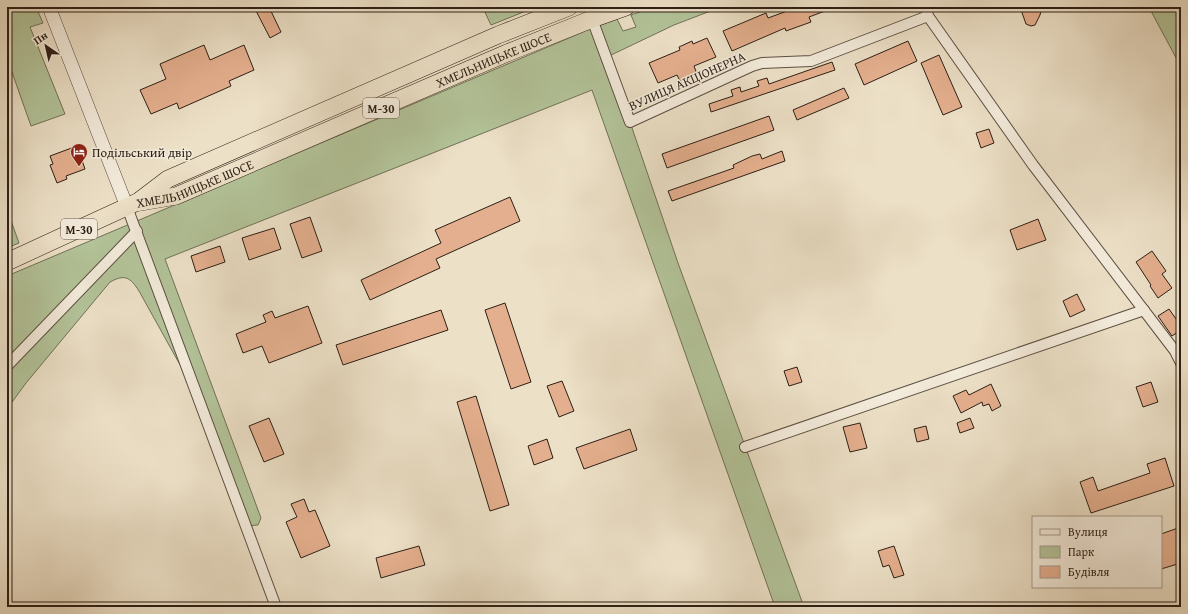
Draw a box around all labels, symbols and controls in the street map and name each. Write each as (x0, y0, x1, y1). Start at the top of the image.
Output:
north arrow (26, 26, 66, 66)
text: Пн (30, 27, 51, 48)
street label: ХМЕЛЬНИЦЬКЕ ШОСЕ (433, 27, 554, 92)
street label: ВУЛИЦЯ АКЦІОНЕРНА (626, 47, 749, 115)
road number: М-30 (363, 98, 399, 118)
hotel icon: Подільський двір (69, 142, 89, 167)
place label: Подільський двір (92, 143, 192, 162)
street label: ХМЕЛЬНИЦЬКЕ ШОСЕ (135, 154, 256, 212)
road number: М-30 (61, 219, 97, 239)
legend (1032, 516, 1162, 588)
text: Вулиця (1068, 523, 1108, 540)
text: Парк (1068, 543, 1095, 560)
text: Будівля (1068, 563, 1109, 580)

